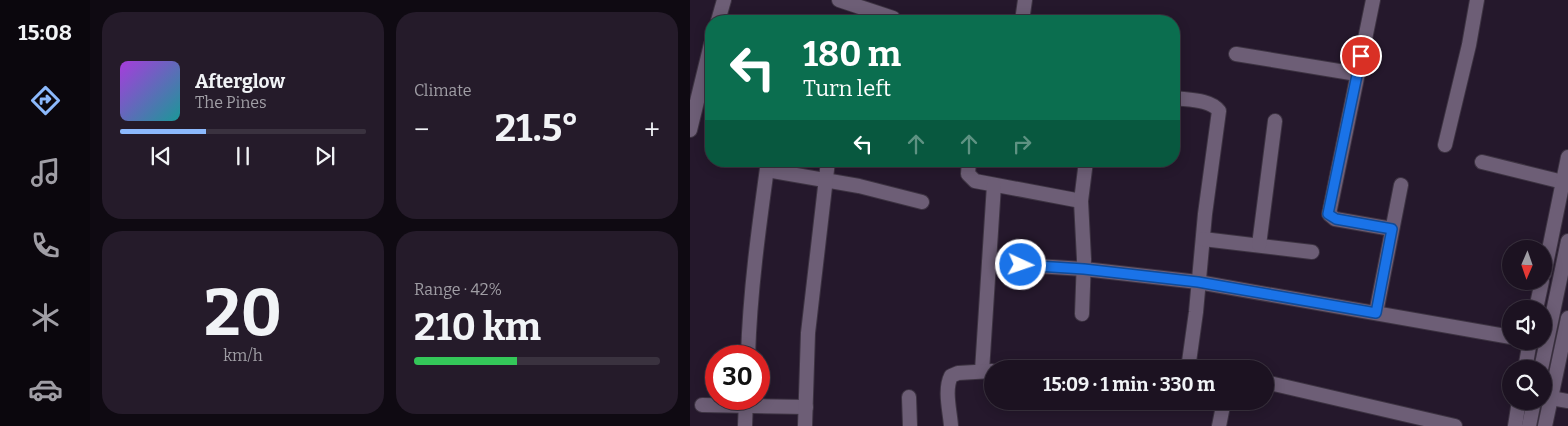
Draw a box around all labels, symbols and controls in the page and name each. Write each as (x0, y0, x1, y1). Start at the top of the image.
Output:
text: 15:08 (18, 19, 72, 46)
text: 180 m (803, 33, 901, 75)
icon: left (720, 35, 785, 100)
pin (1340, 35, 1382, 77)
icon: arrive (1347, 42, 1375, 70)
text: Afterglow (195, 70, 285, 93)
text: Turn left (803, 75, 891, 102)
text: Climate (414, 81, 472, 100)
icon: directions (28, 83, 63, 118)
text: The Pines (195, 93, 267, 112)
text: 21.5° (495, 105, 579, 151)
text: − (414, 113, 429, 146)
text: + (644, 113, 660, 146)
icon: left (849, 130, 877, 158)
icon: ahead (902, 130, 930, 158)
icon: ahead (955, 130, 983, 158)
icon: right (1008, 130, 1036, 158)
icon: previous (147, 142, 175, 170)
icon: pause (229, 142, 257, 170)
icon: next (311, 142, 339, 170)
icon: music (28, 155, 63, 190)
icon: phone (28, 228, 63, 263)
position arrow (994, 238, 1046, 290)
north arrow (1502, 240, 1552, 290)
map controls (1502, 240, 1552, 410)
text: 20 (204, 274, 282, 352)
text: Range · 42% (414, 280, 502, 299)
icon: climate (28, 300, 63, 335)
button: sound (1502, 300, 1552, 350)
text: 210 km (414, 304, 541, 350)
speed limit sign: 30 (705, 345, 770, 410)
text: km/h (223, 346, 263, 365)
button: search (1502, 360, 1552, 410)
icon: car (28, 372, 63, 407)
text: 15:09 · 1 min · 330 m (1043, 373, 1215, 396)

